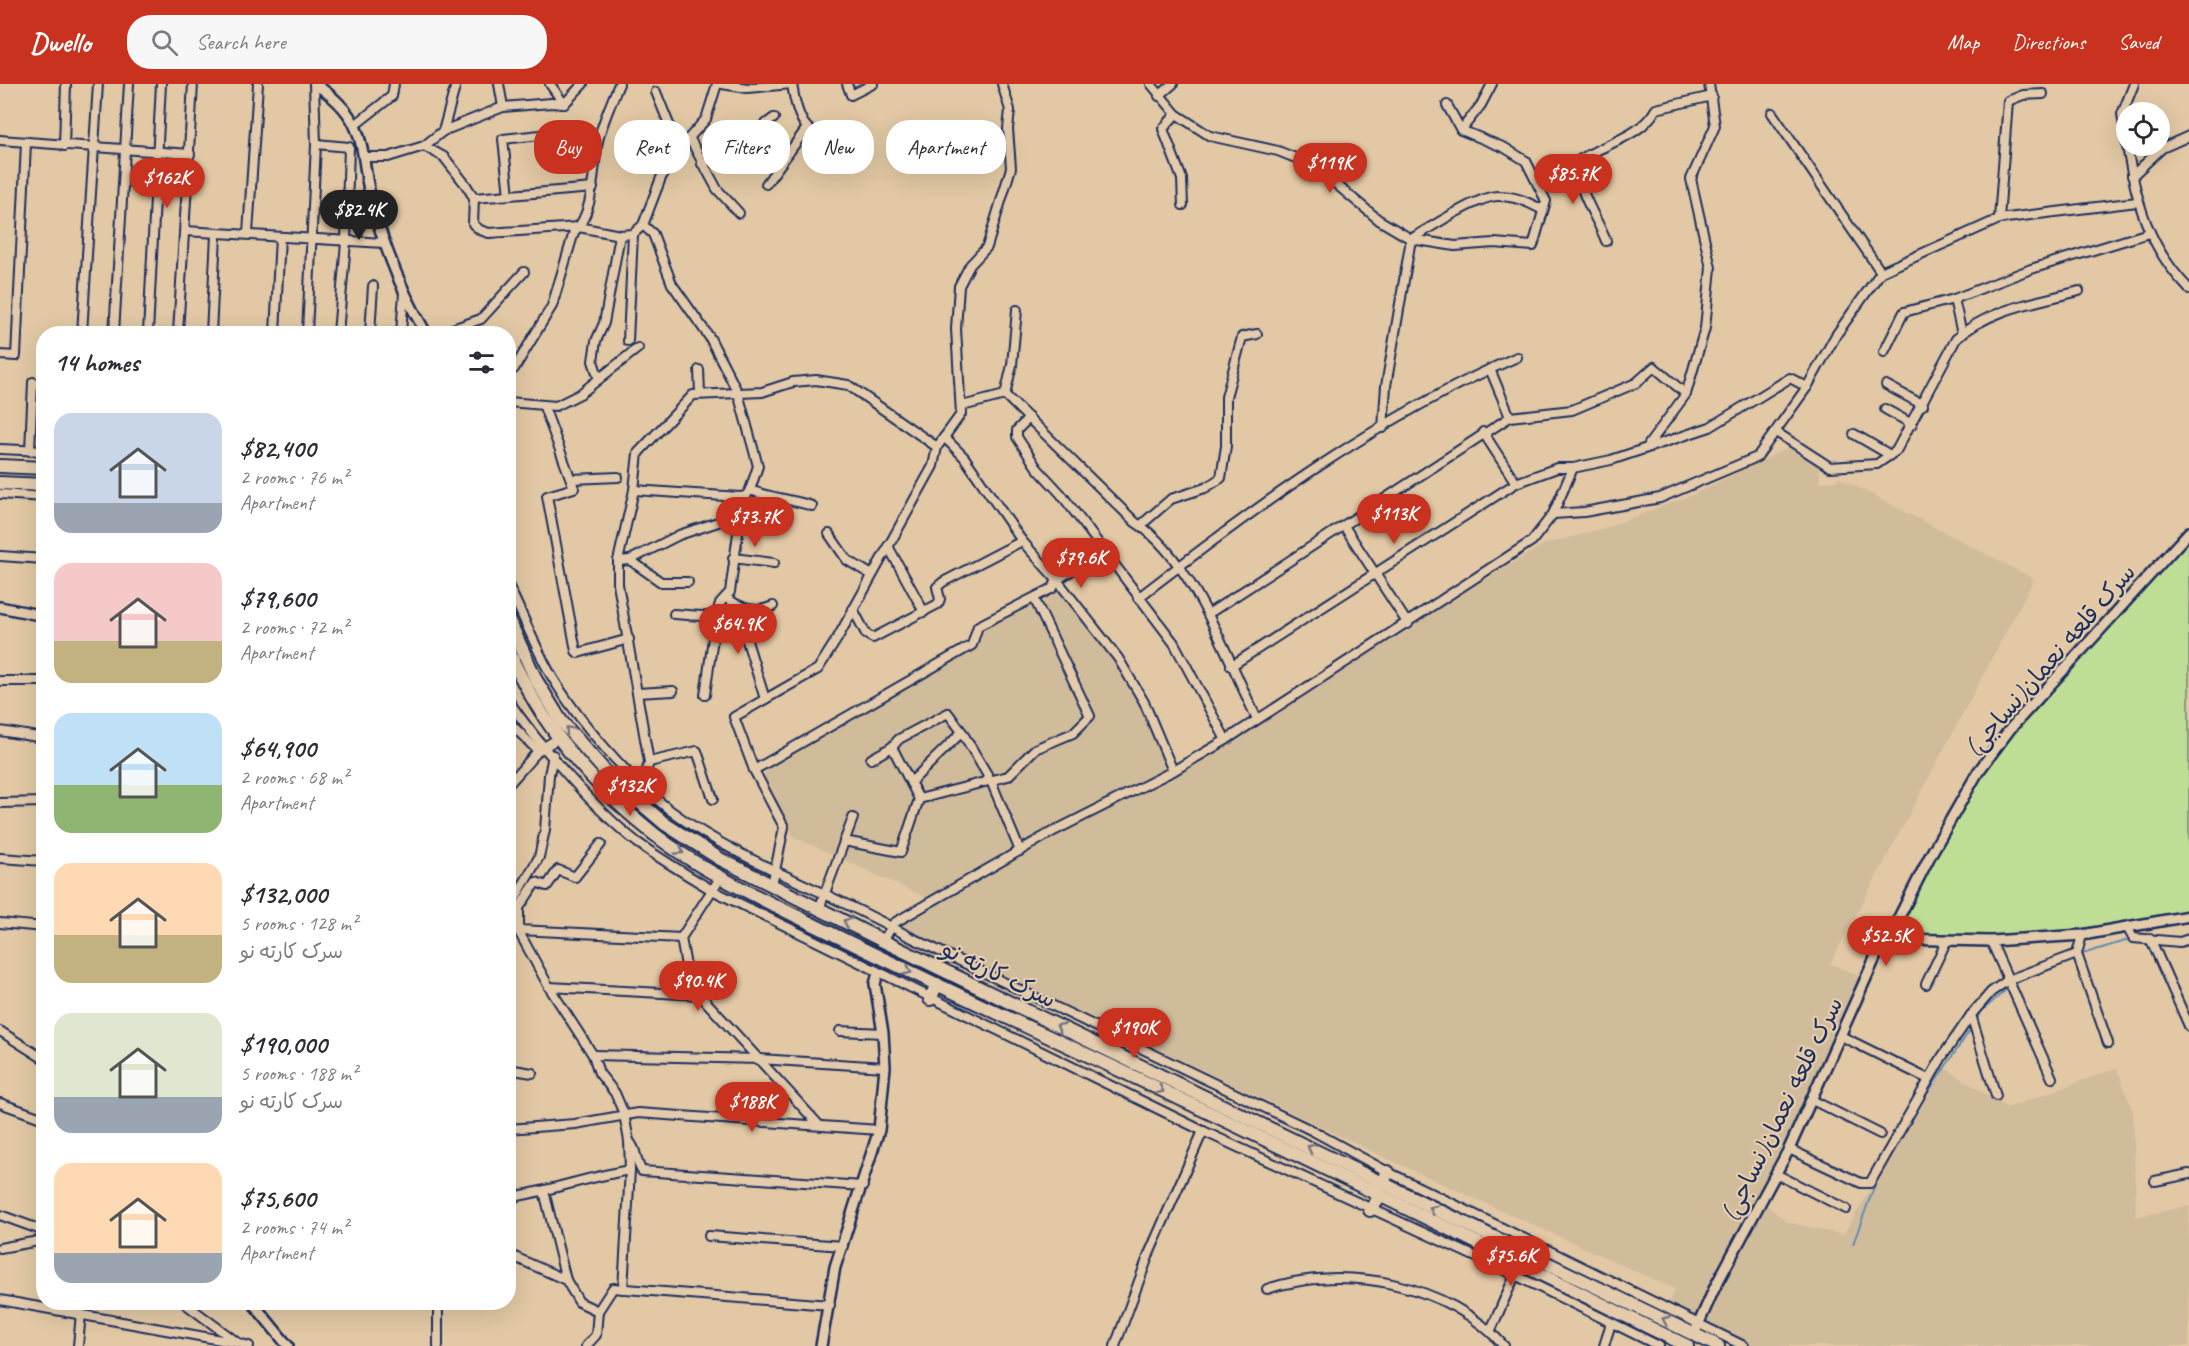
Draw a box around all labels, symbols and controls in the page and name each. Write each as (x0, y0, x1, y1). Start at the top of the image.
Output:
search box (127, 15, 547, 69)
text: Dwello (30, 25, 91, 60)
icon: search (148, 26, 181, 59)
text: Search here (196, 28, 286, 56)
text: Map (1947, 29, 1979, 55)
text: Directions (2012, 29, 2085, 55)
text: Saved (2118, 29, 2159, 55)
map controls (2116, 102, 2170, 156)
button: locate (2116, 102, 2170, 156)
chip: Buy (534, 120, 602, 174)
chip: Rent (614, 120, 690, 174)
chip: Filters (702, 120, 790, 174)
chip: New (802, 120, 874, 174)
chip: Apartment (886, 120, 1006, 174)
pin: $119K (1288, 143, 1372, 194)
text: $119K (1307, 150, 1353, 175)
pin: $85.7K (1524, 154, 1622, 205)
pin: $162K (125, 158, 209, 209)
text: $85.7K (1548, 161, 1598, 186)
text: $162K (144, 165, 190, 190)
pin: $82.4K (310, 190, 408, 241)
text: $82.4K (334, 197, 384, 222)
text: 14 homes (54, 346, 139, 379)
icon: filters (465, 346, 498, 379)
text: $82,400 (240, 432, 315, 465)
icon: home (102, 437, 174, 509)
text: 2 rooms · 76 m² (240, 465, 348, 490)
text: Apartment (240, 490, 313, 515)
pin: $113K (1352, 494, 1436, 545)
pin: $73.7K (706, 497, 804, 548)
text: $113K (1371, 501, 1417, 526)
text: $73.7K (730, 504, 780, 529)
pin: $79.6K (1032, 538, 1130, 589)
text: $79.6K (1056, 545, 1106, 570)
street label: سرک قلعه نعمان(نساجی) (1958, 557, 2142, 763)
text: $79,600 (240, 582, 315, 615)
icon: home (102, 587, 174, 659)
pin: $64.9K (689, 604, 787, 655)
text: $64.9K (713, 611, 763, 636)
text: 2 rooms · 72 m² (240, 615, 348, 640)
text: Apartment (240, 640, 313, 665)
one-way arrow (565, 726, 576, 737)
text: $64,900 (240, 732, 316, 765)
icon: home (102, 737, 174, 809)
text: 2 rooms · 68 m² (240, 765, 348, 790)
pin: $132K (588, 766, 672, 817)
text: $132K (607, 773, 653, 798)
text: Apartment (240, 790, 313, 815)
one-way arrow (673, 844, 684, 855)
text: $132,000 (240, 878, 327, 911)
icon: home (102, 887, 174, 959)
text: 5 rooms · 128 m² (240, 911, 357, 936)
pin: $52.5K (1837, 916, 1935, 967)
one-way arrow (842, 918, 853, 930)
text: $52.5K (1861, 923, 1911, 948)
street label: سرک کارته نو (935, 933, 1061, 1015)
text: سرک کارته نو (240, 939, 343, 964)
pin: $90.4K (649, 961, 747, 1012)
one-way arrow (901, 964, 912, 976)
text: $90.4K (673, 968, 723, 993)
street label: سرک قلعه نعمان(نساجی) (1715, 992, 1849, 1226)
pin: $190K (1092, 1008, 1176, 1059)
text: $190K (1111, 1015, 1157, 1040)
one-way arrow (1055, 1022, 1066, 1034)
text: $190,000 (240, 1028, 327, 1061)
icon: home (102, 1037, 174, 1109)
text: 5 rooms · 188 m² (240, 1061, 357, 1086)
pin: $188K (710, 1082, 794, 1133)
one-way arrow (1154, 1082, 1165, 1094)
text: سرک کارته نو (240, 1089, 343, 1114)
text: $188K (729, 1089, 775, 1114)
one-way arrow (1306, 1144, 1317, 1156)
text: $75,600 (240, 1182, 315, 1215)
icon: home (102, 1187, 174, 1259)
one-way arrow (1429, 1204, 1440, 1216)
text: 2 rooms · 74 m² (240, 1215, 348, 1240)
pin: $75.6K (1462, 1236, 1560, 1287)
text: Apartment (240, 1240, 313, 1265)
text: $75.6K (1486, 1243, 1536, 1268)
one-way arrow (1661, 1316, 1672, 1328)

